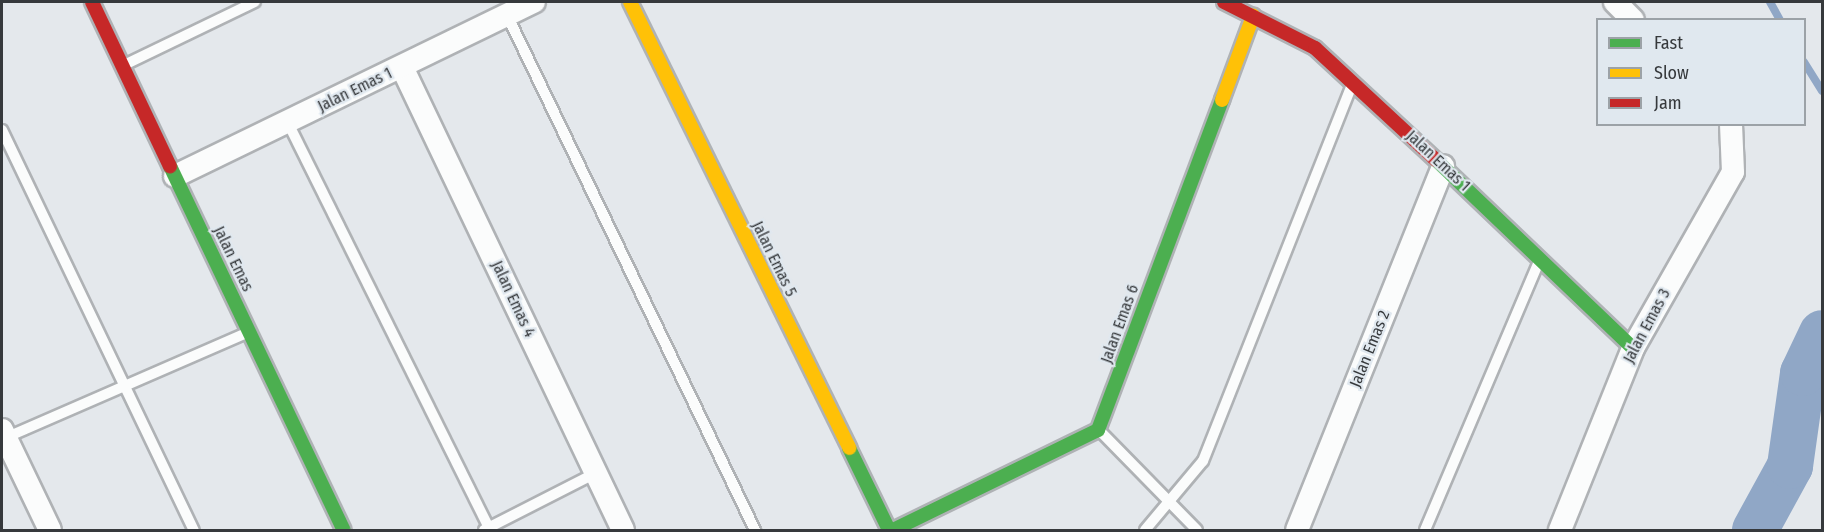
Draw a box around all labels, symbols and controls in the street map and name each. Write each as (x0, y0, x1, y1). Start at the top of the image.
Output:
legend (1596, 18, 1806, 126)
text: Fast (1654, 32, 1683, 54)
text: Slow (1654, 62, 1689, 84)
street label: Jalan Emas 1 (315, 64, 395, 116)
text: Jam (1654, 92, 1682, 114)
street label: Jalan Emas 1 (1402, 127, 1474, 195)
street label: Jalan Emas 5 (748, 218, 800, 300)
street label: Jalan Emas (209, 223, 257, 295)
street label: Jalan Emas 4 (487, 258, 539, 340)
street label: Jalan Emas 6 (1097, 282, 1143, 366)
street label: Jalan Emas 3 (1619, 286, 1675, 366)
street label: Jalan Emas 2 (1346, 308, 1394, 390)

